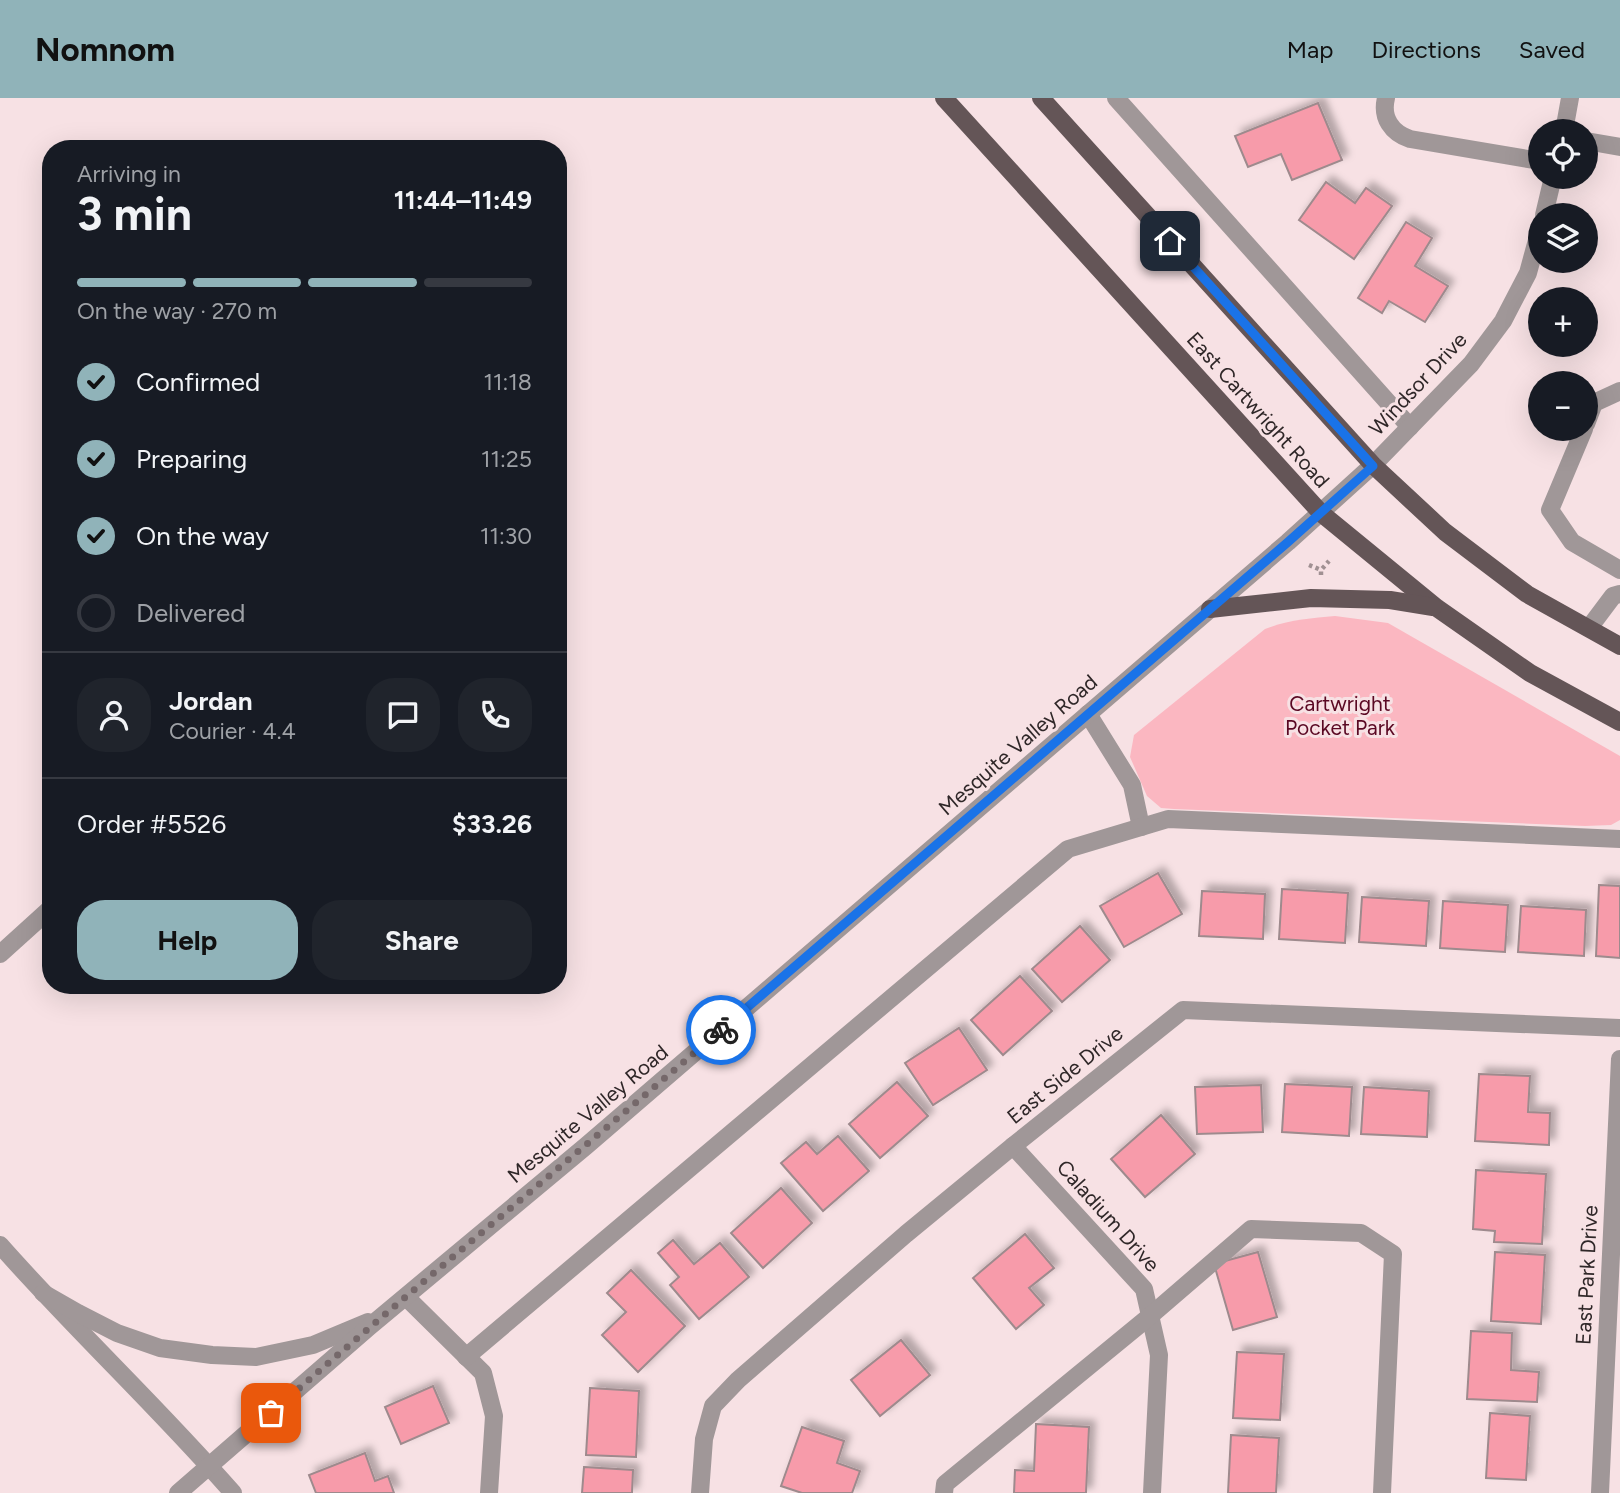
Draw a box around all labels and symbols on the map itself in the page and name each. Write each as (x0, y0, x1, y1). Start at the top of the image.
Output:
pin (1140, 211, 1200, 271)
street label: East Cartwright Road (1182, 327, 1335, 493)
street label: Windsor Drive (1364, 327, 1472, 440)
street label: Mesquite Valley Road (933, 669, 1102, 820)
park label: Cartwright Pocket Park (1285, 691, 1396, 740)
courier (686, 995, 756, 1065)
street label: East Side Drive (1002, 1020, 1127, 1129)
street label: Mesquite Valley Road (502, 1039, 673, 1188)
street label: Caladium Drive (1052, 1155, 1165, 1277)
street label: East Park Drive (1570, 1205, 1603, 1345)
pin (241, 1383, 301, 1443)

